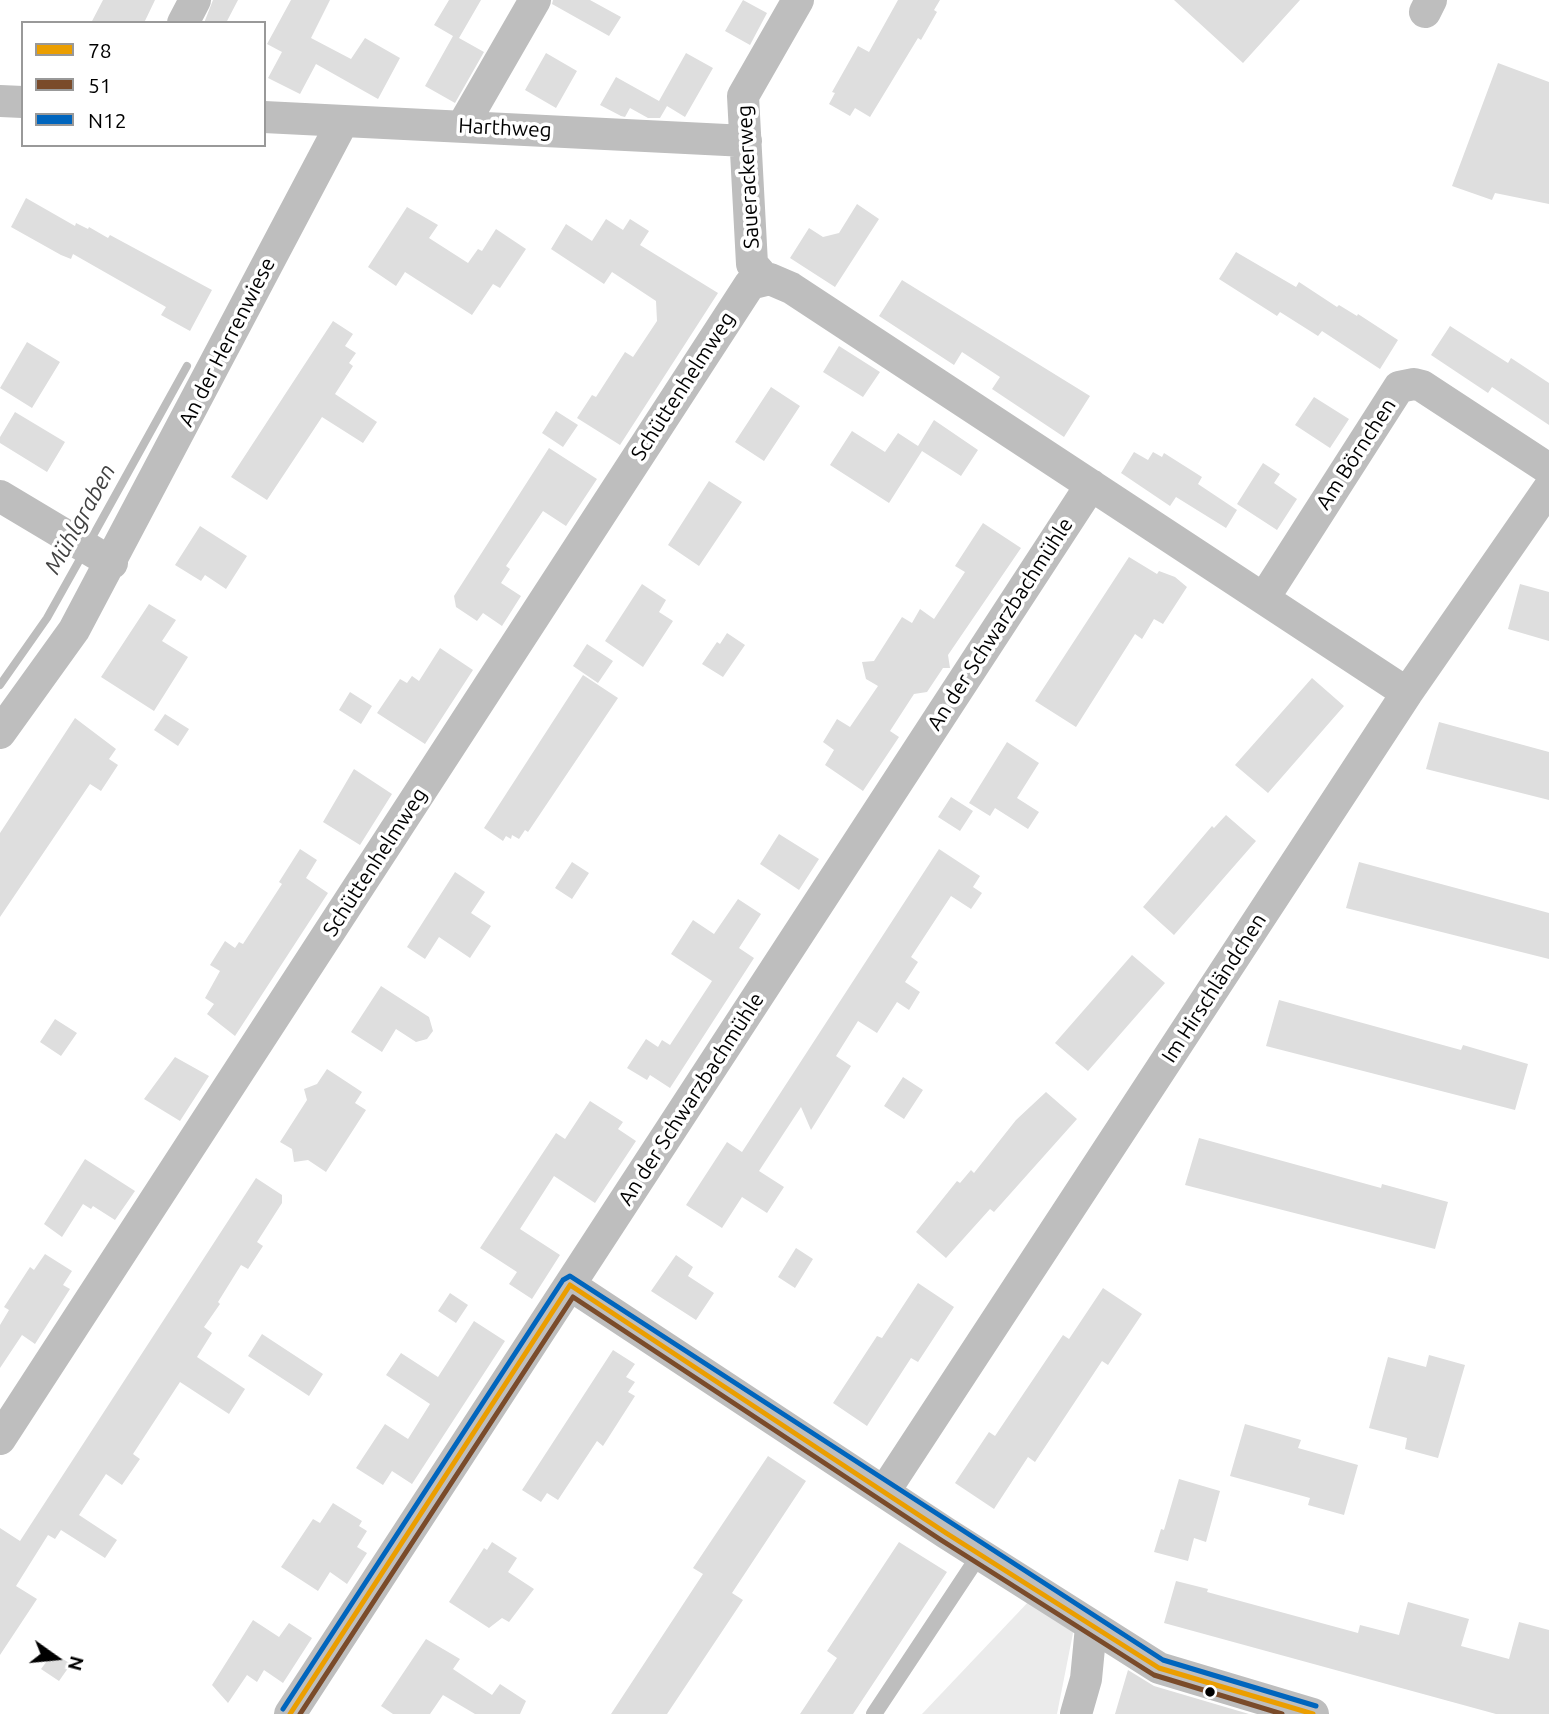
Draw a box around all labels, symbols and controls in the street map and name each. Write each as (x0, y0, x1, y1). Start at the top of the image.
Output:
legend (21, 21, 266, 147)
text: 78 (88, 38, 112, 62)
text: 51 (88, 73, 112, 97)
street label: Sauerackerweg (732, 104, 764, 250)
text: N12 (88, 108, 127, 132)
street label: Harthweg (458, 113, 552, 143)
street label: An der Herrenwiese (173, 253, 281, 431)
street label: Schüttenhelmweg (626, 307, 740, 465)
street label: Am Börnchen (1311, 394, 1401, 514)
water label: Mühlgraben (39, 459, 121, 579)
street label: An der Schwarzbachmühle (922, 513, 1078, 735)
street label: Schüttenhelmweg (318, 783, 432, 941)
street label: Im Hirschländchen (1156, 909, 1272, 1067)
street label: An der Schwarzbachmühle (613, 988, 769, 1210)
north arrow (21, 1623, 91, 1693)
text: N (64, 1654, 89, 1673)
unlabelled marker (1203, 1685, 1217, 1699)

